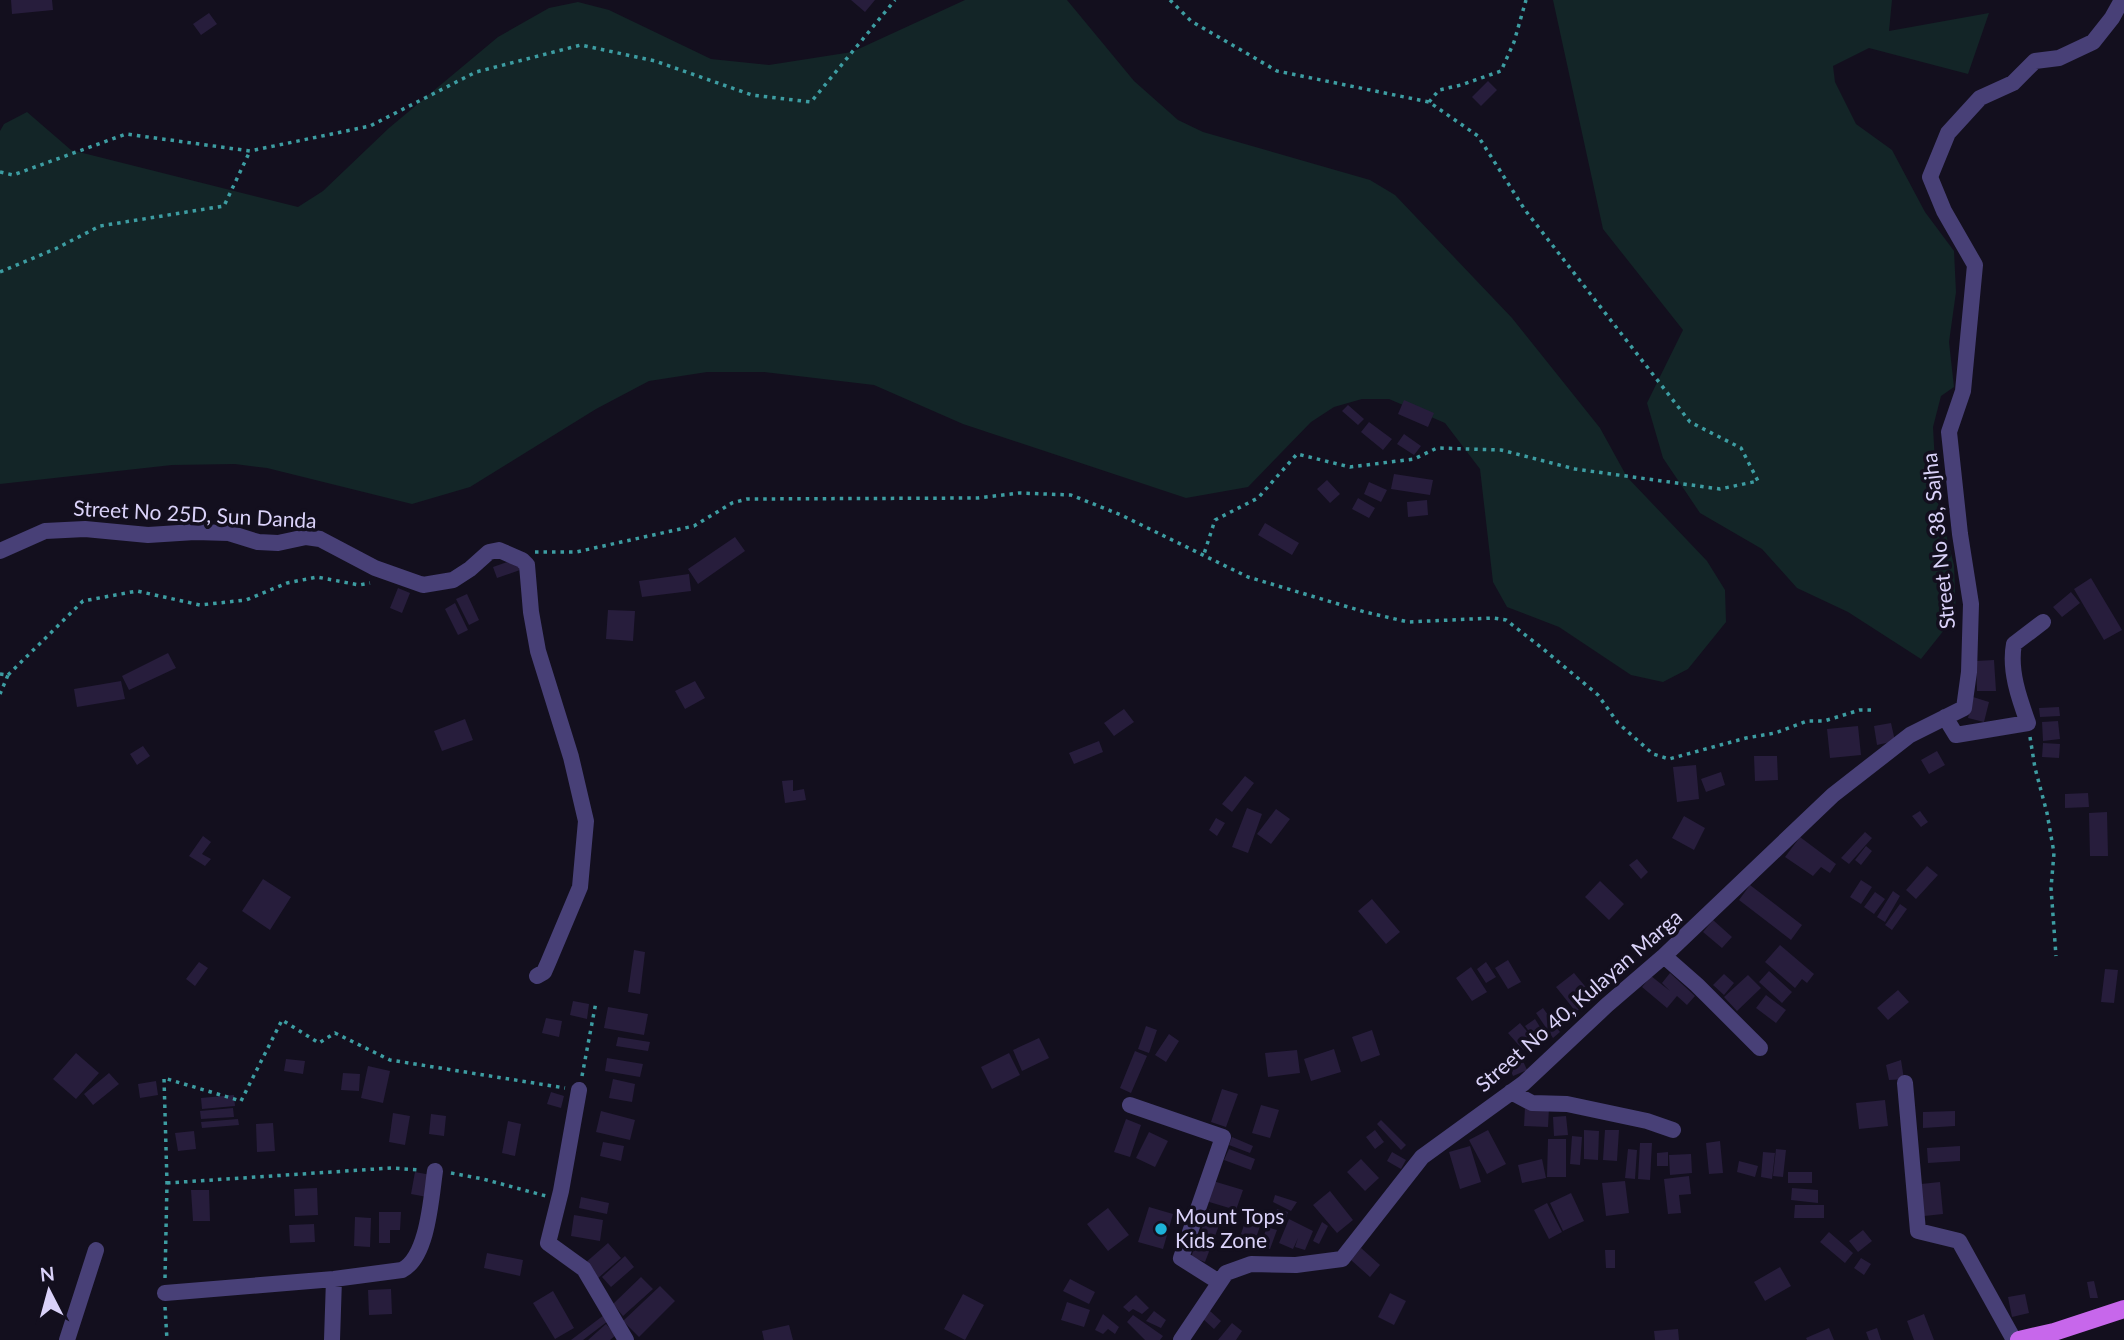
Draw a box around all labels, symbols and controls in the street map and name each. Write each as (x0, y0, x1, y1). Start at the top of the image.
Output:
street label: Street No 38, Sajha (1916, 452, 1959, 631)
street label: Street No 25D, Sun Danda (73, 495, 317, 532)
street label: Street No 40, Kulayan Marga (1470, 904, 1686, 1096)
place label: Mount Tops Kids Zone (1175, 1203, 1284, 1252)
marker: Mount Tops Kids Zone (1153, 1221, 1169, 1237)
north arrow (14, 1256, 84, 1326)
text: N (39, 1261, 56, 1286)

